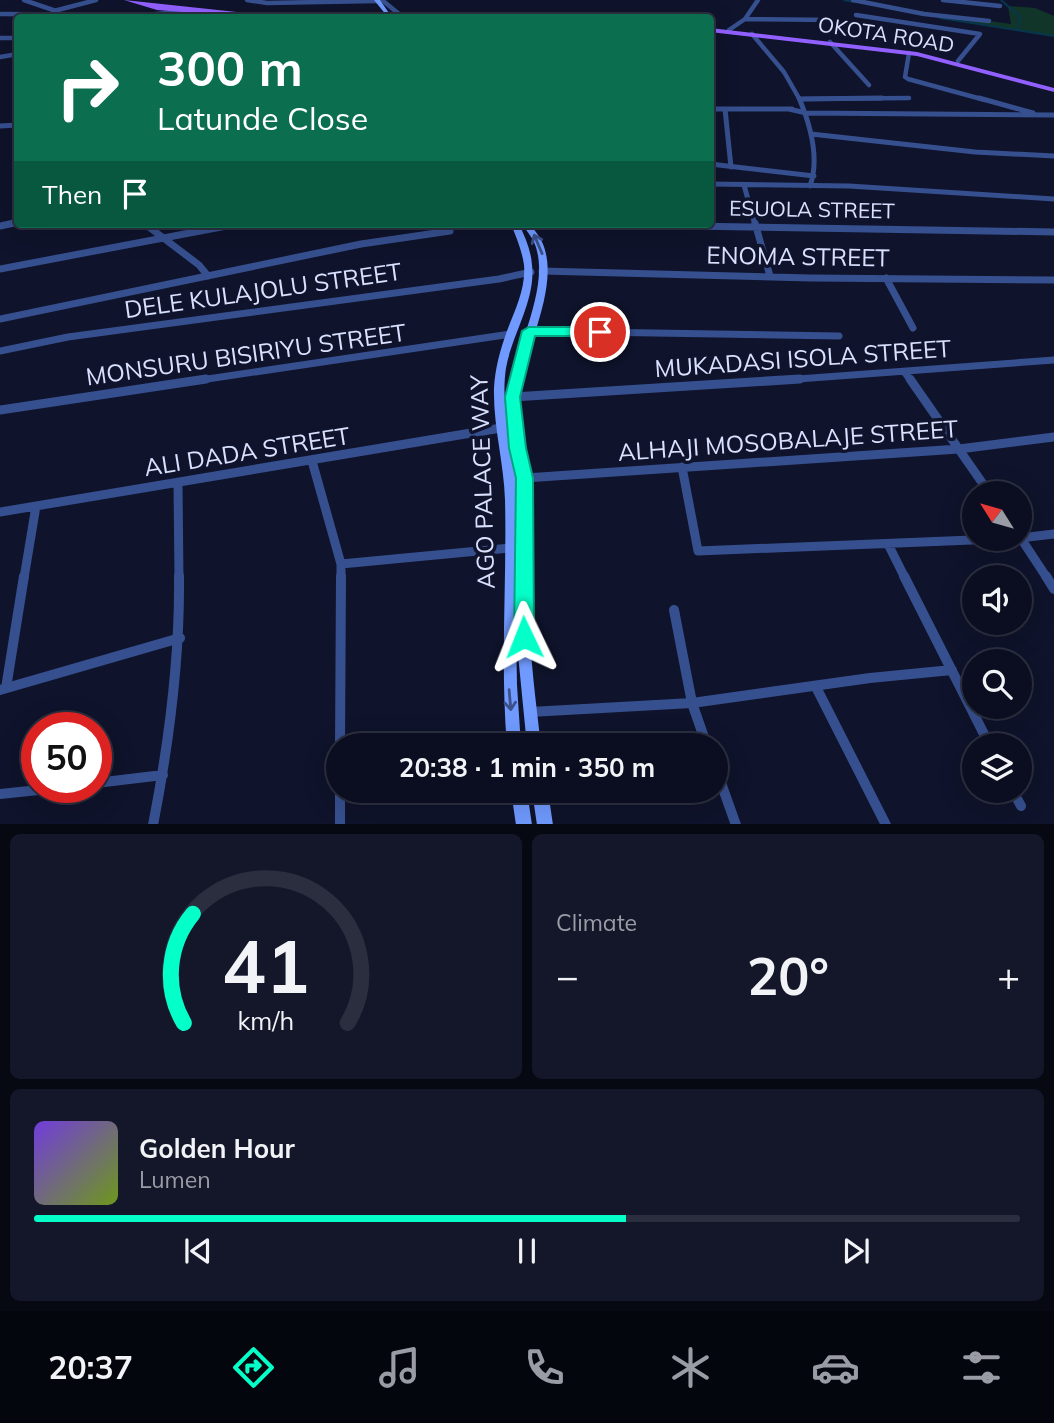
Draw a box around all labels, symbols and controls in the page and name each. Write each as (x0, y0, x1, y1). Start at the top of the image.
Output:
street label: OKOTA ROAD (816, 10, 956, 58)
text: 300 m (157, 37, 303, 98)
icon: right (42, 42, 133, 133)
text: Latunde Close (157, 98, 368, 138)
icon: arrive (116, 175, 154, 213)
text: Then (42, 178, 102, 211)
street label: ESUOLA STREET (729, 195, 895, 223)
one-way arrow (531, 233, 544, 255)
street label: ENOMA STREET (706, 239, 890, 273)
street label: DELE KULAJOLU STREET (122, 256, 404, 324)
pin (570, 302, 630, 362)
icon: arrive (581, 313, 619, 351)
street label: MONSURU BISIRIYU STREET (84, 317, 408, 391)
street label: MUKADASI ISOLA STREET (654, 333, 953, 383)
street label: AGO PALACE WAY (463, 374, 501, 589)
street label: ALHAJI MOSOBALAJE STREET (617, 413, 960, 467)
street label: ALI DADA STREET (142, 420, 352, 482)
north arrow (962, 481, 1032, 551)
map controls (962, 481, 1032, 803)
button: sound (962, 565, 1032, 635)
position arrow (487, 600, 561, 674)
button: search (962, 649, 1032, 719)
one-way arrow (504, 688, 517, 711)
speed limit sign: 50 (21, 712, 112, 803)
button: layers (962, 733, 1032, 803)
text: 20:38 · 1 min · 350 m (399, 751, 655, 784)
text: Climate (556, 908, 637, 937)
text: 41 (222, 920, 310, 1011)
text: 20° (747, 943, 829, 1008)
text: − (556, 952, 579, 1000)
text: + (997, 952, 1020, 1000)
text: km/h (238, 1004, 294, 1035)
text: Golden Hour (139, 1132, 295, 1165)
text: Lumen (139, 1165, 211, 1194)
icon: previous (179, 1232, 217, 1270)
icon: pause (508, 1232, 546, 1270)
icon: next (837, 1232, 875, 1270)
icon: directions (229, 1343, 278, 1392)
icon: music (375, 1343, 424, 1392)
icon: phone (520, 1343, 569, 1392)
icon: climate (666, 1343, 715, 1392)
icon: car (811, 1343, 860, 1392)
icon: filters (957, 1343, 1006, 1392)
text: 20:37 (48, 1347, 133, 1387)

